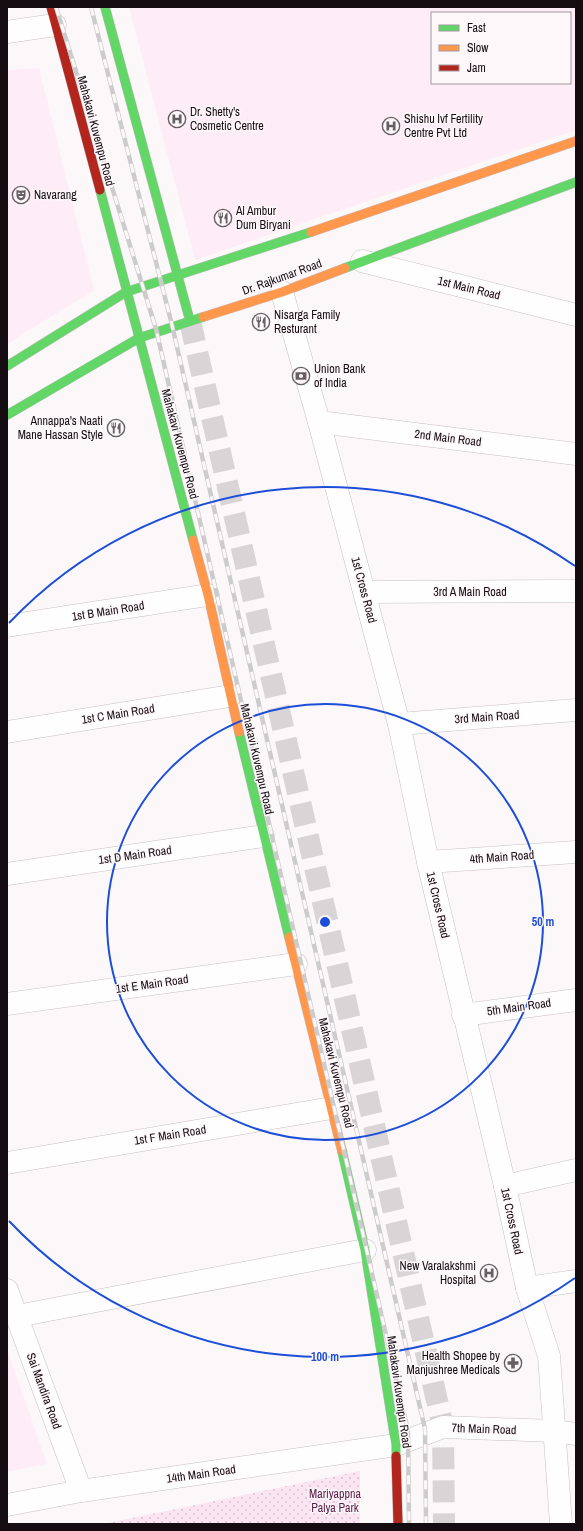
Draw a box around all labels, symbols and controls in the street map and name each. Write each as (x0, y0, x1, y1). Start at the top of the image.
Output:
legend (431, 12, 571, 84)
text: Fast (467, 20, 486, 36)
text: Slow (467, 40, 489, 56)
text: Jam (467, 60, 486, 76)
street label: Mahakavi Kuvempu Road (74, 74, 118, 188)
place label: Dr. Shetty's Cosmetic Centre (190, 104, 264, 134)
hospital icon: Dr. Shetty's Cosmetic Centre (167, 109, 187, 129)
place label: Shishu Ivf Fertility Centre Pvt Ltd (404, 111, 483, 141)
hospital icon: Shishu Ivf Fertility Centre Pvt Ltd (381, 116, 401, 136)
theatre icon: Navarang (11, 185, 31, 205)
place label: Navarang (34, 187, 77, 203)
place label: Al Ambur Dum Biryani (235, 203, 291, 233)
restaurant icon: Al Ambur Dum Biryani (213, 208, 233, 228)
street label: Dr. Rajkumar Road (240, 255, 324, 299)
street label: 1st Main Road (436, 272, 502, 304)
place label: Nisarga Family Resturant (274, 307, 340, 337)
restaurant icon: Nisarga Family Resturant (251, 312, 271, 332)
place label: Union Bank of India (314, 361, 366, 391)
bank icon: Union Bank of India (291, 366, 311, 386)
street label: Mahakavi Kuvempu Road (158, 387, 202, 501)
place label: Annappa's Naati Mane Hassan Style (18, 413, 103, 443)
restaurant icon: Annappa's Naati Mane Hassan Style (106, 418, 126, 438)
street label: 2nd Main Road (414, 426, 482, 450)
street label: 1st Cross Road (347, 555, 381, 625)
street label: 3rd A Main Road (433, 584, 507, 600)
street label: 1st B Main Road (71, 597, 145, 625)
street label: 1st C Main Road (80, 700, 156, 728)
street label: Mahakavi Kuvempu Road (236, 702, 278, 816)
street label: 3rd Main Road (454, 707, 520, 727)
street label: 1st D Main Road (97, 842, 173, 868)
street label: 4th Main Road (469, 847, 535, 867)
street label: 1st Cross Road (423, 870, 453, 940)
text: 50 m (532, 914, 554, 930)
centre of rings (318, 915, 332, 929)
street label: 1st E Main Road (115, 971, 189, 997)
street label: 5th Main Road (486, 995, 552, 1019)
street label: Mahakavi Kuvempu Road (315, 1016, 357, 1130)
street label: 1st F Main Road (133, 1121, 207, 1149)
street label: 1st Cross Road (497, 1186, 527, 1256)
place label: New Varalakshmi Hospital (400, 1258, 476, 1288)
hospital icon: New Varalakshmi Hospital (479, 1263, 499, 1283)
street label: Mahakavi Kuvempu Road (383, 1335, 415, 1449)
place label: Health Shopee by Manjushree Medicals (406, 1348, 500, 1378)
text: 100 m (311, 1349, 339, 1365)
street label: Sai Mandira Road (23, 1351, 65, 1431)
pharmacy icon: Health Shopee by Manjushree Medicals (503, 1353, 523, 1373)
street label: 7th Main Road (451, 1420, 517, 1438)
street label: 14th Main Road (165, 1461, 237, 1487)
park label: Mariyappna Palya Park (309, 1486, 362, 1516)

